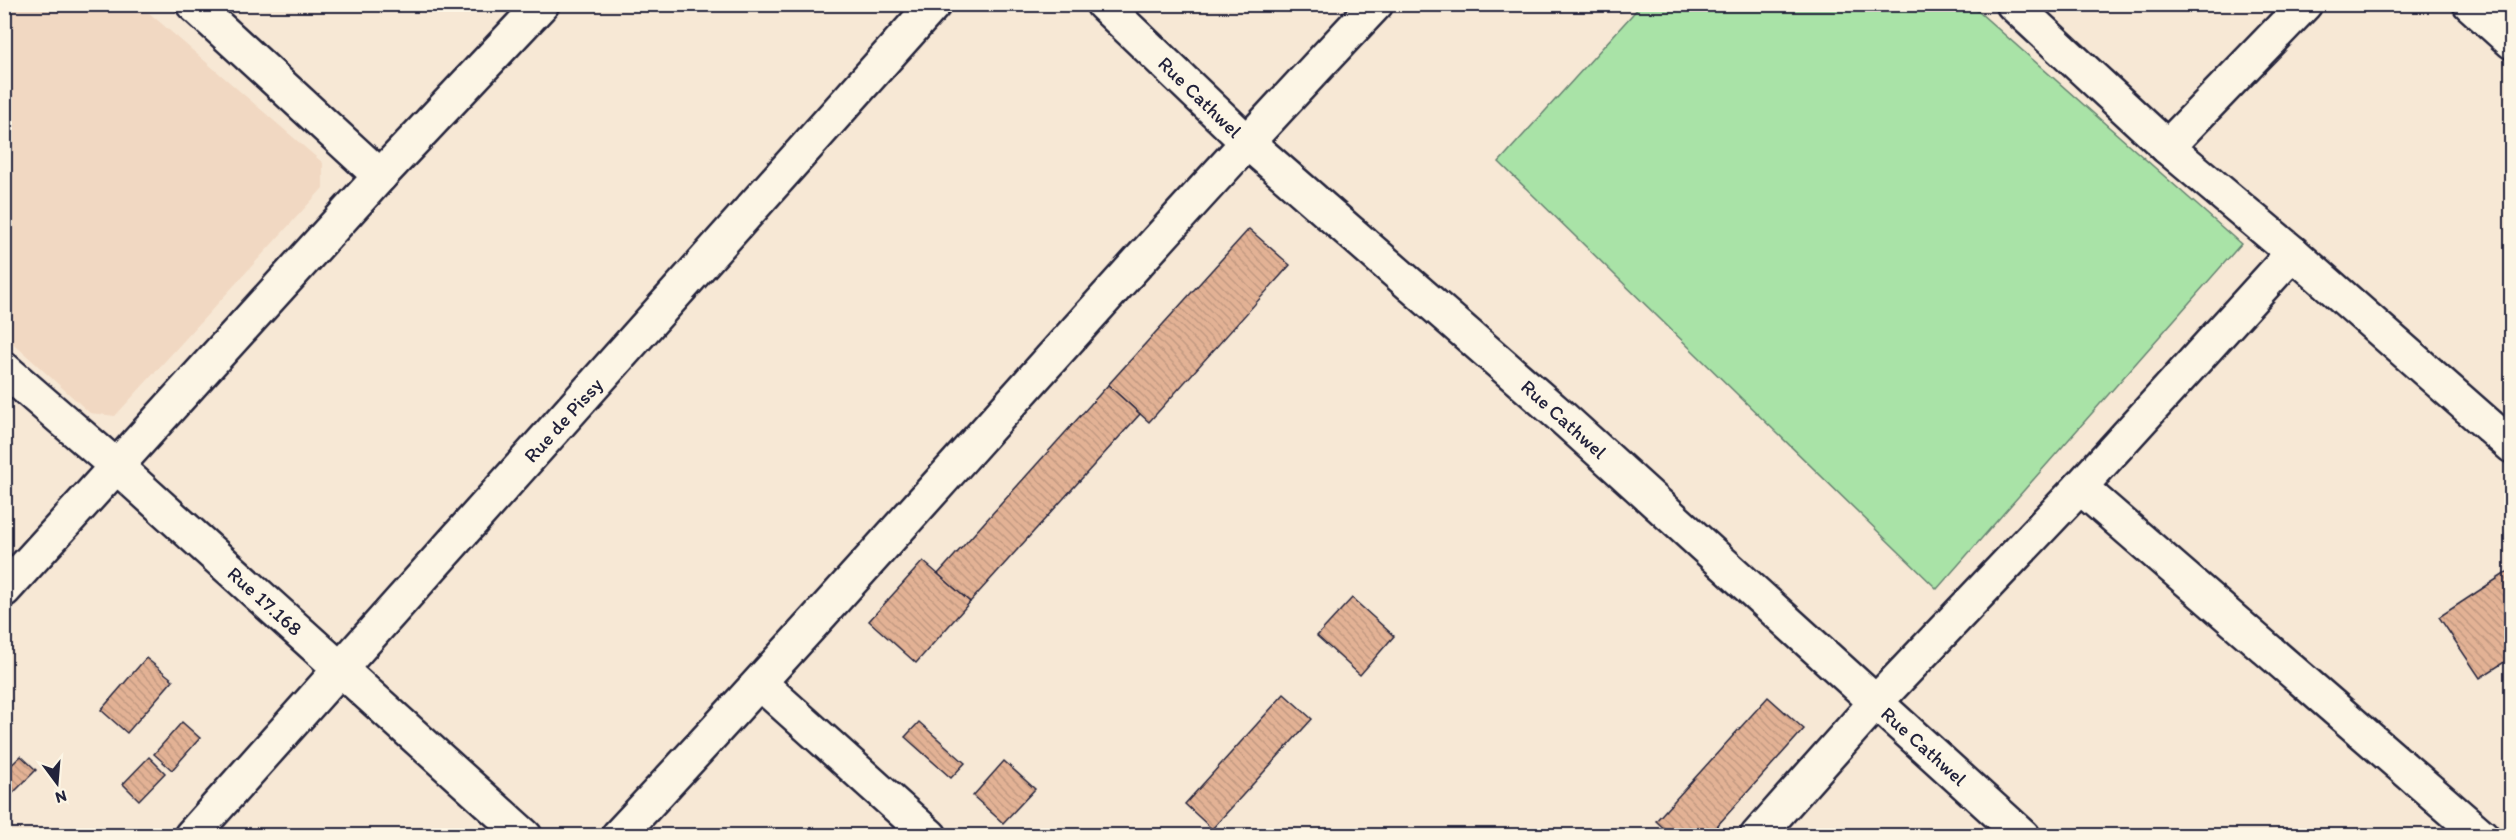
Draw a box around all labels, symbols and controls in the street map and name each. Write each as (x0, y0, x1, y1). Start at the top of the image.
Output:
street label: Rue Cathwel (1153, 51, 1247, 143)
street label: Rue de Pissy (519, 372, 608, 467)
street label: Rue Cathwel (1516, 374, 1612, 464)
street label: Rue 17.168 (223, 561, 307, 641)
street label: Rue Cathwel (1876, 701, 1972, 791)
north arrow (27, 753, 87, 813)
text: N (53, 786, 69, 808)

